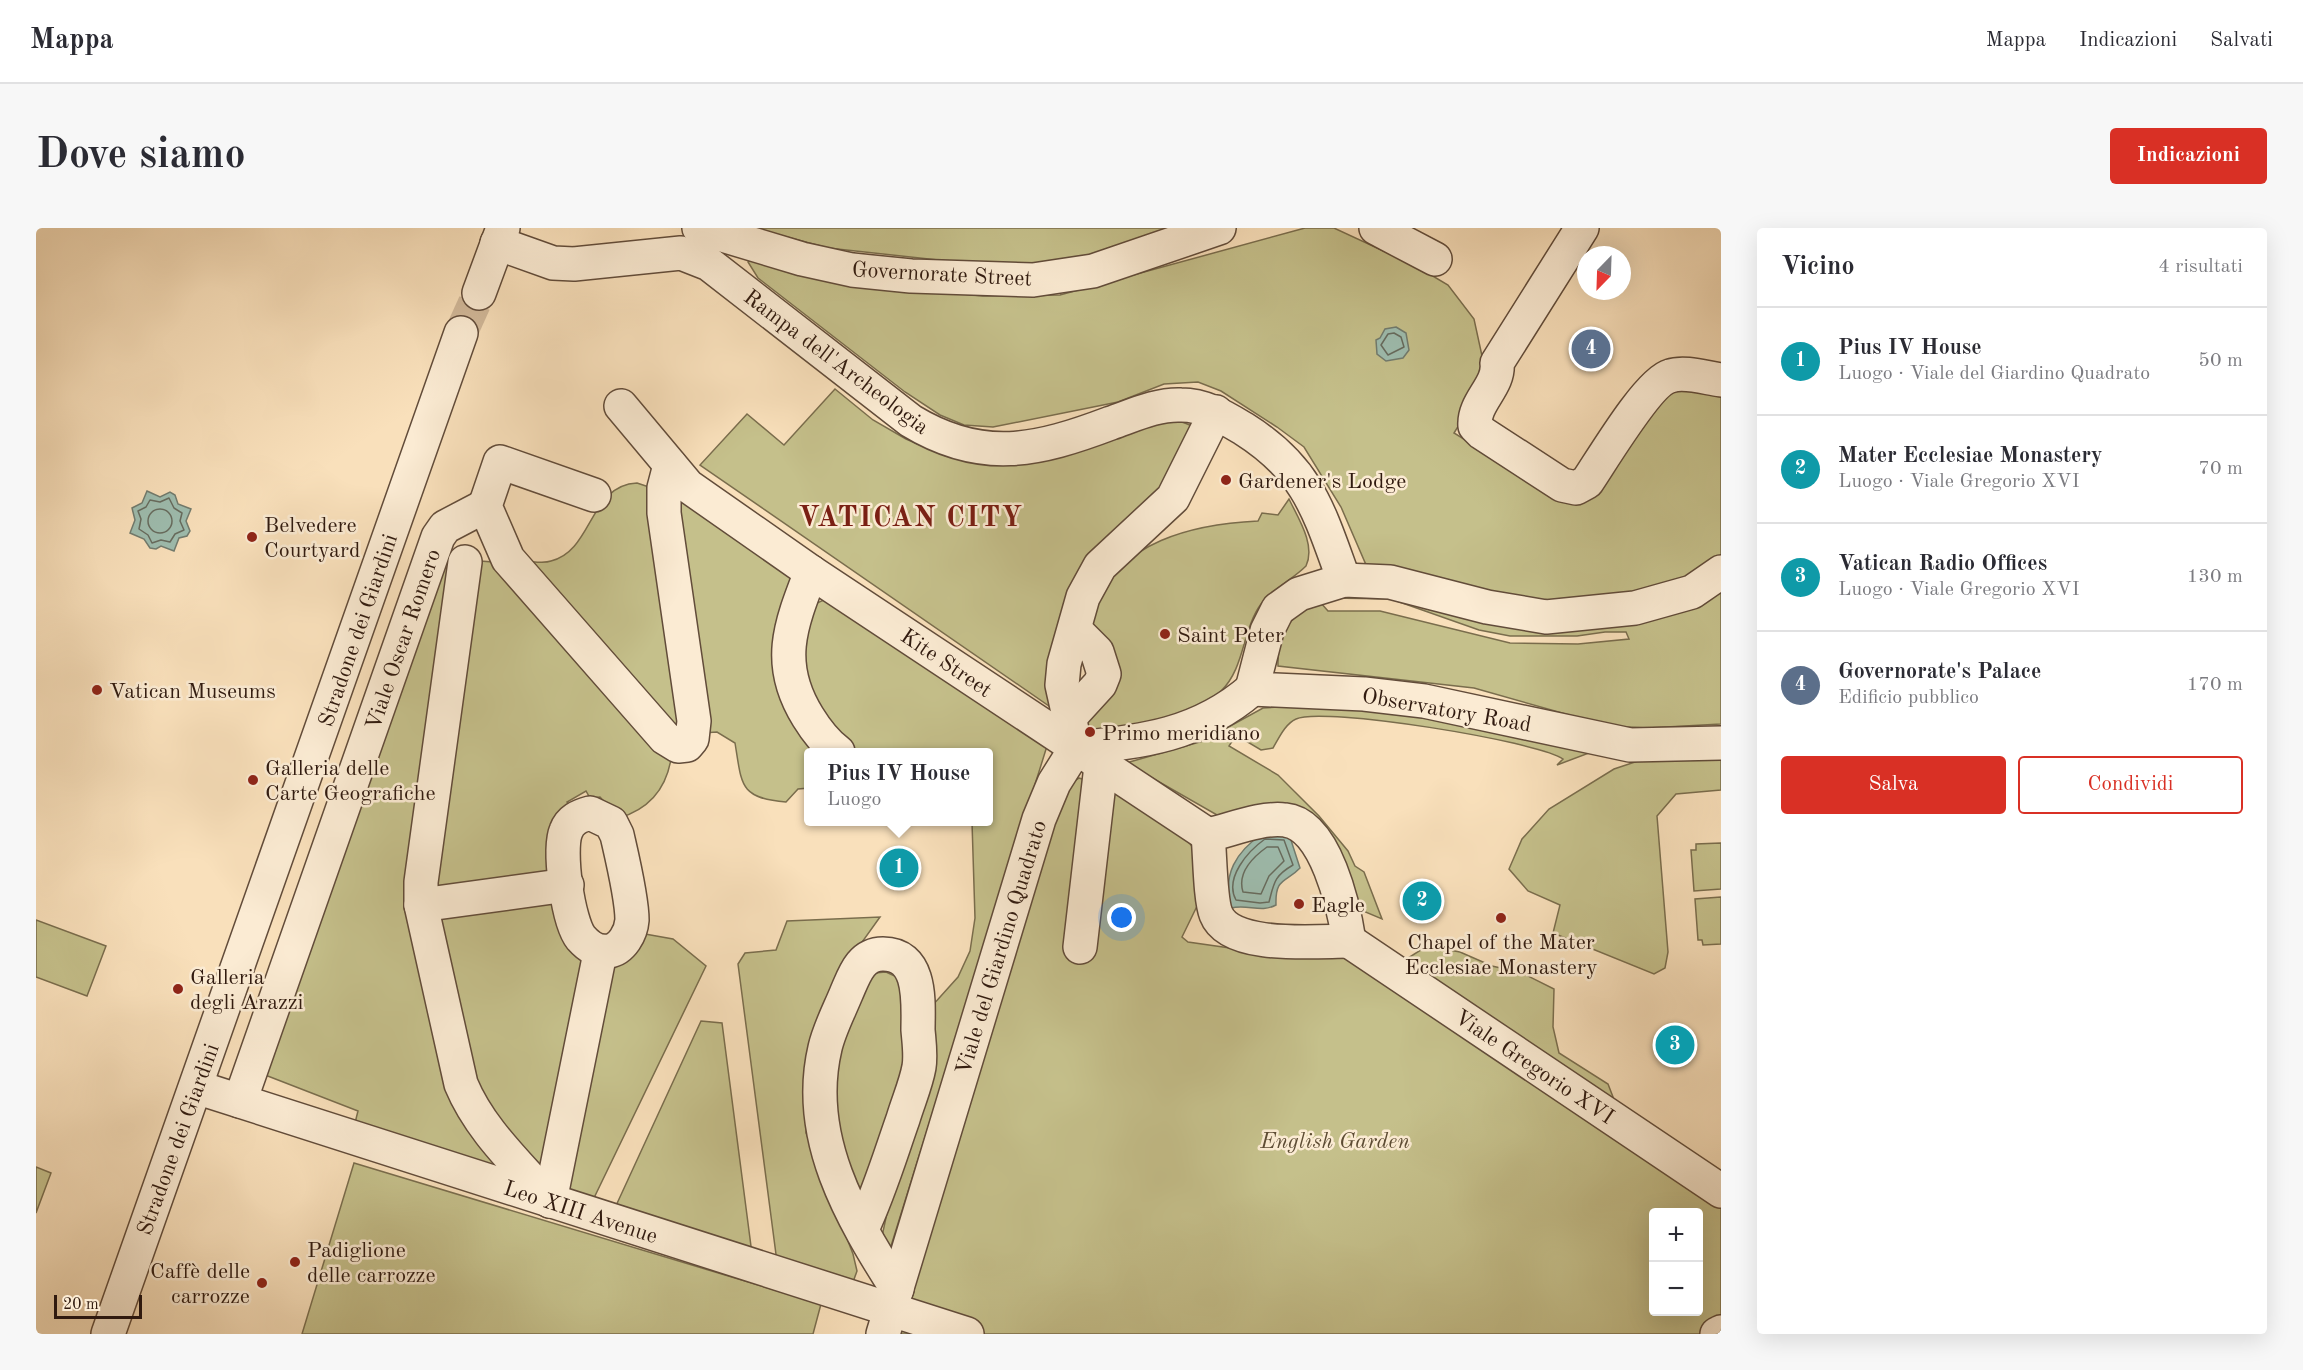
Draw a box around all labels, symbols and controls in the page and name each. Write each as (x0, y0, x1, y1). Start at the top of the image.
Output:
text: Mappa (30, 27, 114, 55)
text: Mappa (1986, 30, 2046, 51)
text: Indicazioni (2079, 30, 2177, 51)
text: Salvati (2210, 30, 2273, 51)
button: Indicazioni (2110, 128, 2267, 184)
text: Dove siamo (36, 135, 246, 177)
north arrow (1577, 246, 1631, 300)
text: Vicino (1781, 254, 1855, 280)
text: 4 risultati (2158, 257, 2243, 277)
street label: Governorate Street (851, 259, 1033, 291)
street label: Rampa dell'Archeologia (739, 286, 932, 439)
pin: 4 (1572, 326, 1610, 372)
text: Pius IV House (1838, 337, 1982, 359)
text: 1 (1795, 351, 1806, 371)
text: 50 m (2198, 351, 2243, 371)
text: Luogo · Viale del Giardino Quadrato (1838, 364, 2150, 384)
text: Mater Ecclesiae Monastery (1838, 445, 2103, 467)
text: 2 (1795, 459, 1806, 479)
text: 70 m (2198, 459, 2243, 479)
place label: Gardener's Lodge (1238, 471, 1406, 493)
text: Luogo · Viale Gregorio XVI (1838, 472, 2080, 492)
marker: Gardener's Lodge (1219, 473, 1233, 487)
district label: VATICAN CITY (798, 505, 1024, 533)
place label: Belvedere Courtyard (264, 515, 360, 562)
marker: Belvedere Courtyard (245, 530, 259, 544)
street label: Stradone dei Giardini (316, 531, 402, 730)
street label: Viale Oscar Romero (363, 546, 445, 733)
text: Vatican Radio Offices (1838, 553, 2047, 575)
text: 3 (1795, 567, 1806, 587)
text: 130 m (2187, 567, 2243, 587)
text: Luogo · Viale Gregorio XVI (1838, 580, 2080, 600)
street label: Kite Street (896, 625, 995, 702)
place label: Saint Peter (1177, 625, 1284, 647)
marker: Saint Peter (1158, 627, 1172, 641)
text: Governorate's Palace (1838, 661, 2042, 683)
text: 4 (1795, 675, 1806, 695)
text: 170 m (2187, 675, 2243, 695)
place label: Vatican Museums (109, 681, 276, 703)
marker: Vatican Museums (90, 683, 104, 697)
street label: Observatory Road (1360, 685, 1533, 737)
text: Edificio pubblico (1838, 688, 1979, 708)
place label: Primo meridiano (1102, 723, 1260, 745)
marker: Primo meridiano (1083, 725, 1097, 739)
popup (804, 748, 993, 826)
button: Salva (1781, 756, 2006, 814)
button: Condividi (2018, 756, 2243, 814)
place label: Galleria delle Carte Geografiche (265, 758, 436, 805)
text: Pius IV House (827, 763, 970, 785)
marker: Galleria delle Carte Geografiche (246, 773, 260, 787)
text: Luogo (827, 790, 881, 810)
street label: Viale del Giardino Quadrato (953, 818, 1051, 1077)
pin: 1 (880, 846, 918, 890)
pin: 2 (1402, 878, 1442, 924)
place label: Eagle (1311, 895, 1365, 917)
marker: Eagle (1292, 897, 1306, 911)
your location (1107, 903, 1136, 932)
marker: Chapel of the Mater Ecclesiae Monastery (1494, 911, 1508, 925)
place label: Chapel of the Mater Ecclesiae Monastery (1404, 932, 1598, 979)
place label: Galleria degli Arazzi (190, 967, 304, 1014)
marker: Galleria degli Arazzi (171, 982, 185, 996)
street label: Viale Gregorio XVI (1450, 1006, 1618, 1129)
pin: 3 (1656, 1022, 1694, 1068)
street label: Stradone dei Giardini (134, 1041, 224, 1239)
park label: English Garden (1259, 1131, 1410, 1153)
street label: Leo XIII Avenue (501, 1178, 660, 1248)
map controls (1649, 1208, 1703, 1316)
button: + (1649, 1208, 1703, 1262)
place label: Padiglione delle carrozze (307, 1240, 436, 1287)
marker: Padiglione delle carrozze (288, 1255, 302, 1269)
place label: Caffè delle carrozze (150, 1261, 250, 1308)
button: − (1649, 1262, 1703, 1316)
marker: Caffè delle carrozze (255, 1276, 269, 1290)
scale bar (54, 1292, 142, 1320)
text: 20 m (63, 1297, 99, 1313)

